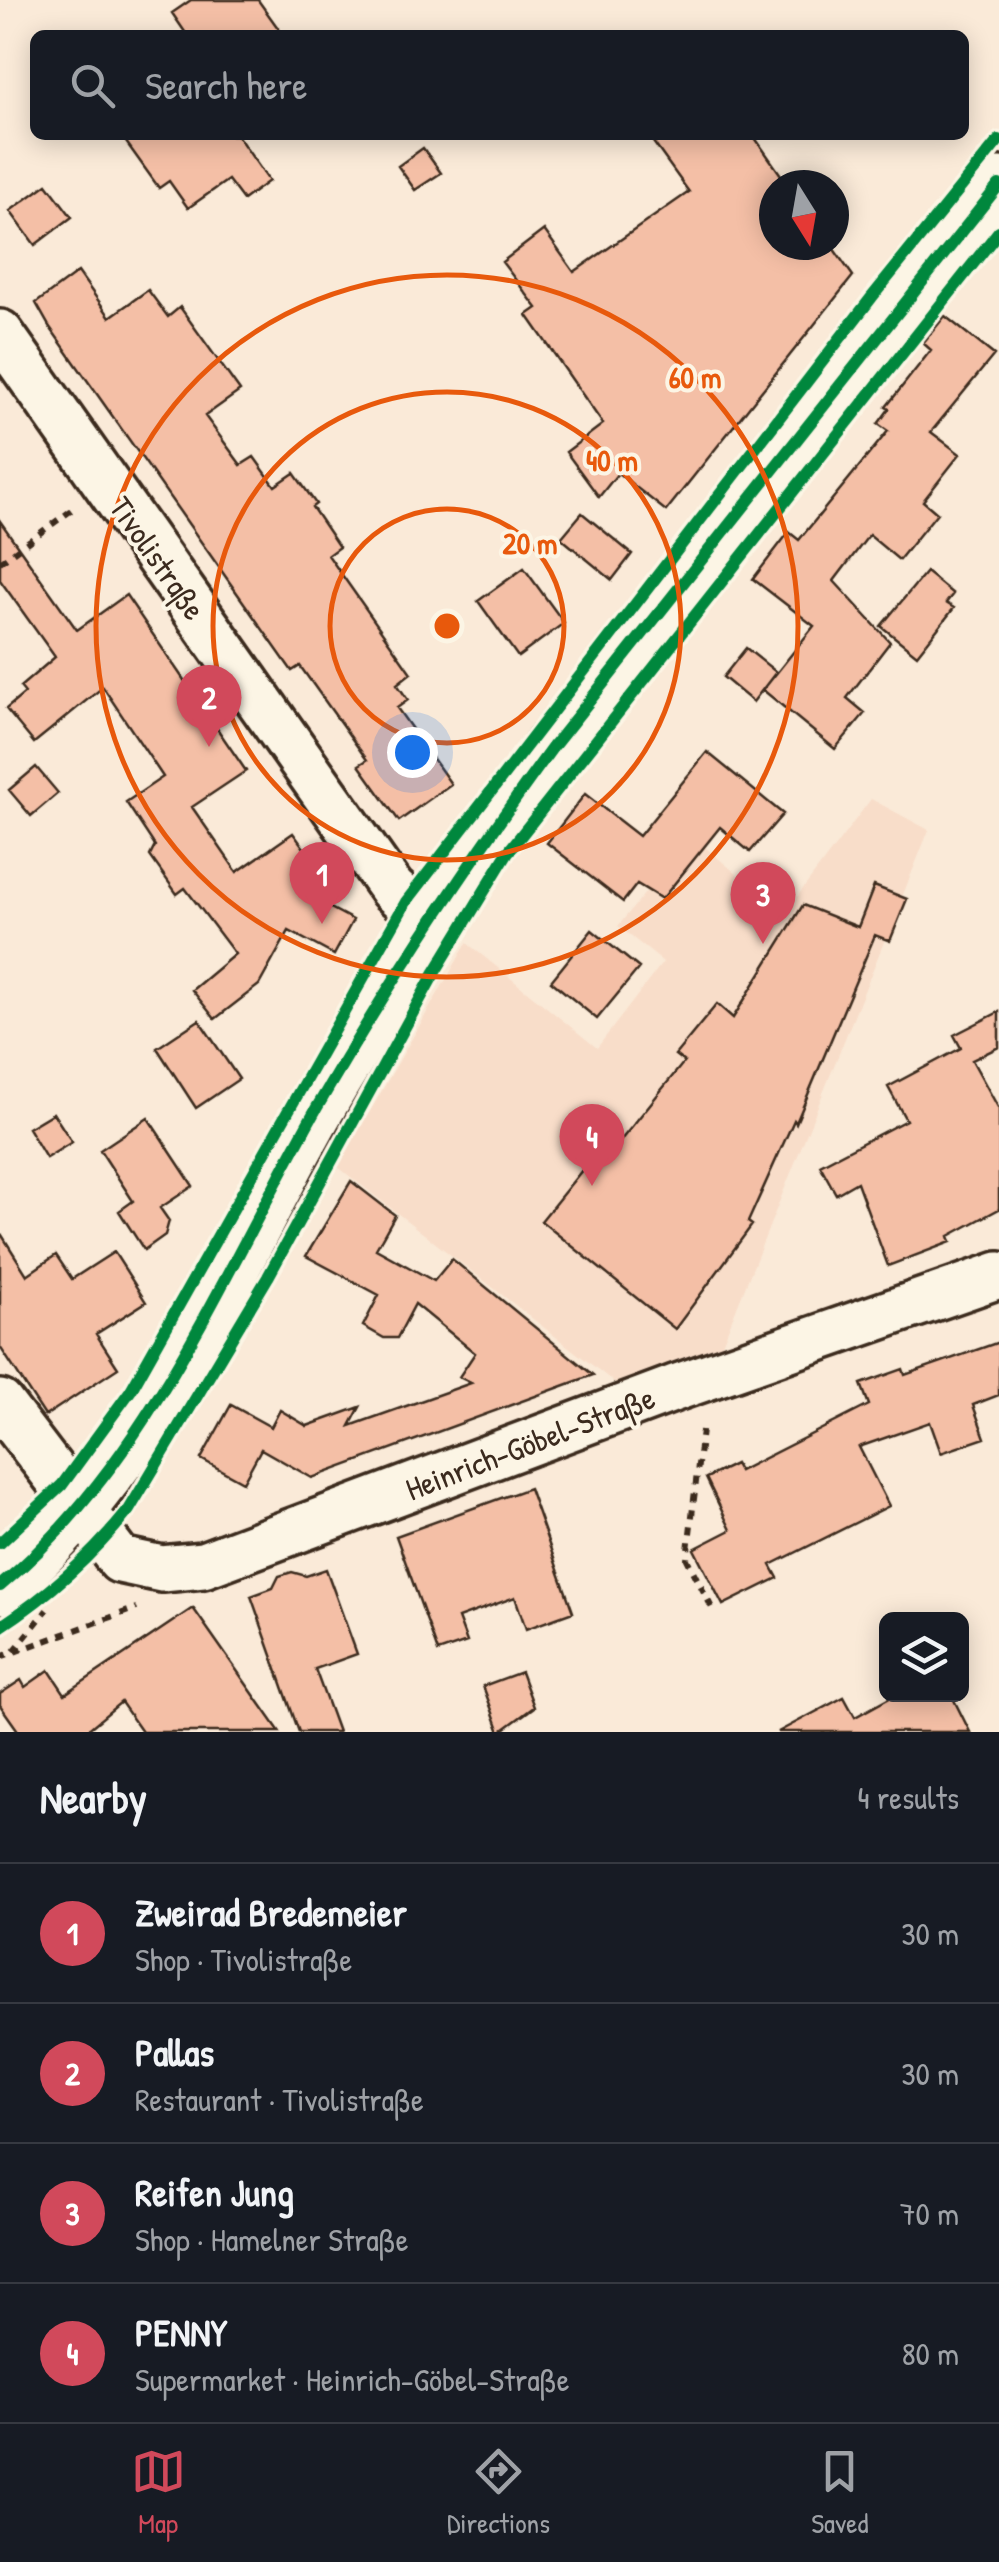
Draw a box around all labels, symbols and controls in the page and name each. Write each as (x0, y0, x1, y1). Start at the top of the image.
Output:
search box (30, 30, 969, 140)
icon: search (65, 58, 120, 113)
text: Search here (145, 59, 307, 111)
north arrow (759, 170, 849, 260)
text: 60 m (669, 357, 721, 397)
text: 40 m (586, 440, 638, 480)
street label: Tivolistraße (100, 488, 216, 628)
text: 20 m (503, 523, 557, 563)
centre of rings (429, 608, 465, 644)
pin: 2 (176, 664, 242, 747)
your location (387, 727, 438, 778)
pin: 1 (290, 842, 354, 924)
pin: 3 (730, 862, 796, 944)
pin: 4 (560, 1104, 624, 1186)
street label: Heinrich-Göbel-Straße (399, 1376, 661, 1510)
map controls (879, 1612, 969, 1702)
button: layers (879, 1612, 969, 1702)
text: Nearby (40, 1769, 147, 1826)
text: 4 results (858, 1776, 959, 1819)
text: Zweirad Bredemeier (135, 1886, 407, 1938)
text: 1 (67, 1912, 78, 1955)
text: 30 m (901, 1912, 959, 1955)
text: Shop · Tivolistraße (135, 1938, 352, 1981)
text: Pallas (135, 2026, 214, 2078)
text: 2 (65, 2052, 80, 2095)
text: 30 m (901, 2052, 959, 2095)
text: Restaurant · Tivolistraße (135, 2078, 424, 2121)
text: Reifen Jung (135, 2166, 294, 2218)
text: 3 (65, 2192, 80, 2235)
text: 70 m (900, 2192, 959, 2235)
text: Shop · Hamelner Straße (135, 2218, 408, 2261)
text: PENNY (135, 2306, 227, 2358)
text: 4 (66, 2332, 79, 2375)
text: 80 m (902, 2332, 959, 2375)
text: Supermarket · Heinrich-Göbel-Straße (135, 2358, 569, 2401)
tab: Map (131, 2444, 186, 2542)
tab: Directions (447, 2444, 550, 2542)
tab: Saved (811, 2444, 868, 2542)

